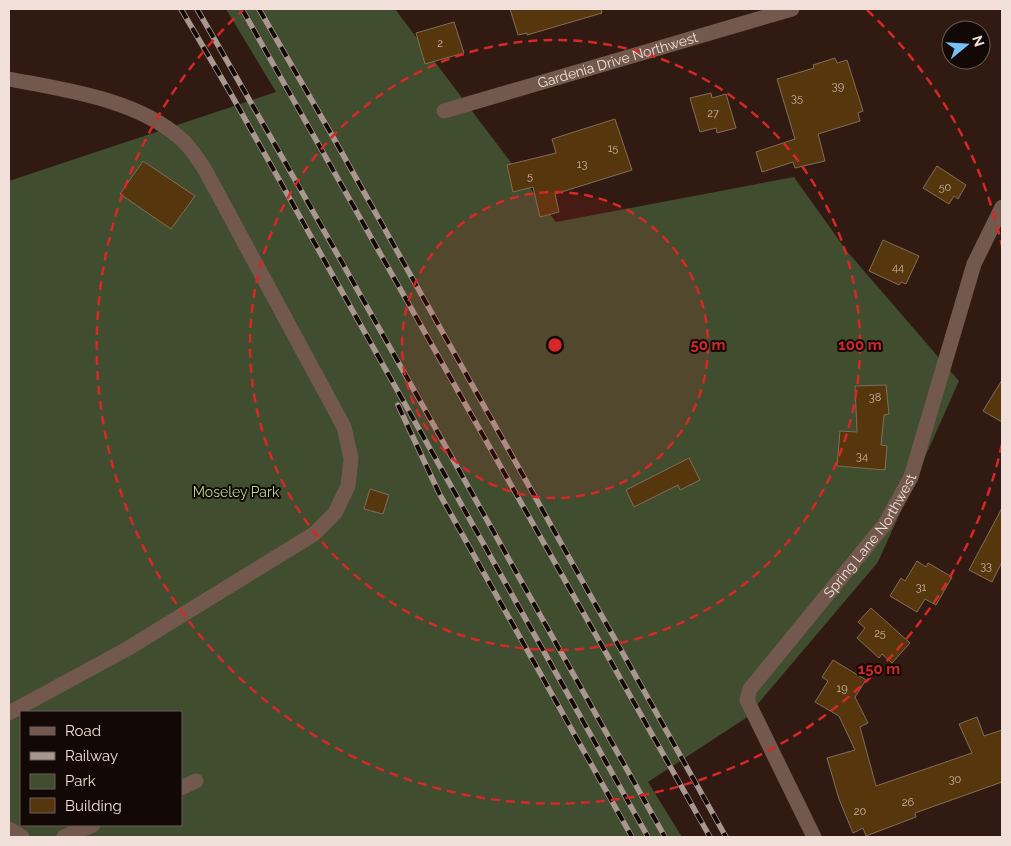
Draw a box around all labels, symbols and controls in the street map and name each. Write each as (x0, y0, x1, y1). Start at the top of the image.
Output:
north arrow (941, 20, 991, 70)
street label: Gardenia Drive Northwest (536, 29, 700, 91)
text: N (969, 33, 988, 49)
house number: 2 (437, 37, 443, 50)
house number: 39 (832, 80, 844, 93)
house number: 35 (791, 92, 803, 105)
house number: 27 (707, 107, 719, 120)
house number: 15 (608, 142, 618, 155)
house number: 13 (577, 158, 587, 171)
house number: 5 (527, 170, 533, 183)
house number: 50 (939, 181, 952, 194)
house number: 44 (892, 261, 904, 274)
centre of rings (546, 336, 564, 354)
text: 50 m (690, 336, 726, 354)
text: 100 m (838, 336, 882, 354)
house number: 38 (869, 391, 881, 404)
house number: 34 (856, 450, 868, 463)
street label: Spring Lane Northwest (820, 472, 919, 601)
park label: Moseley Park (193, 484, 280, 500)
house number: 33 (980, 560, 992, 573)
house number: 31 (916, 581, 927, 594)
house number: 25 (874, 627, 886, 640)
text: 150 m (858, 660, 900, 678)
house number: 19 (836, 682, 848, 695)
legend (20, 711, 182, 826)
text: Road (65, 722, 101, 740)
text: Railway (65, 747, 118, 765)
text: Park (65, 772, 96, 790)
house number: 30 (949, 773, 962, 786)
house number: 26 (902, 796, 915, 809)
text: Building (65, 797, 122, 815)
house number: 20 (854, 805, 866, 818)

